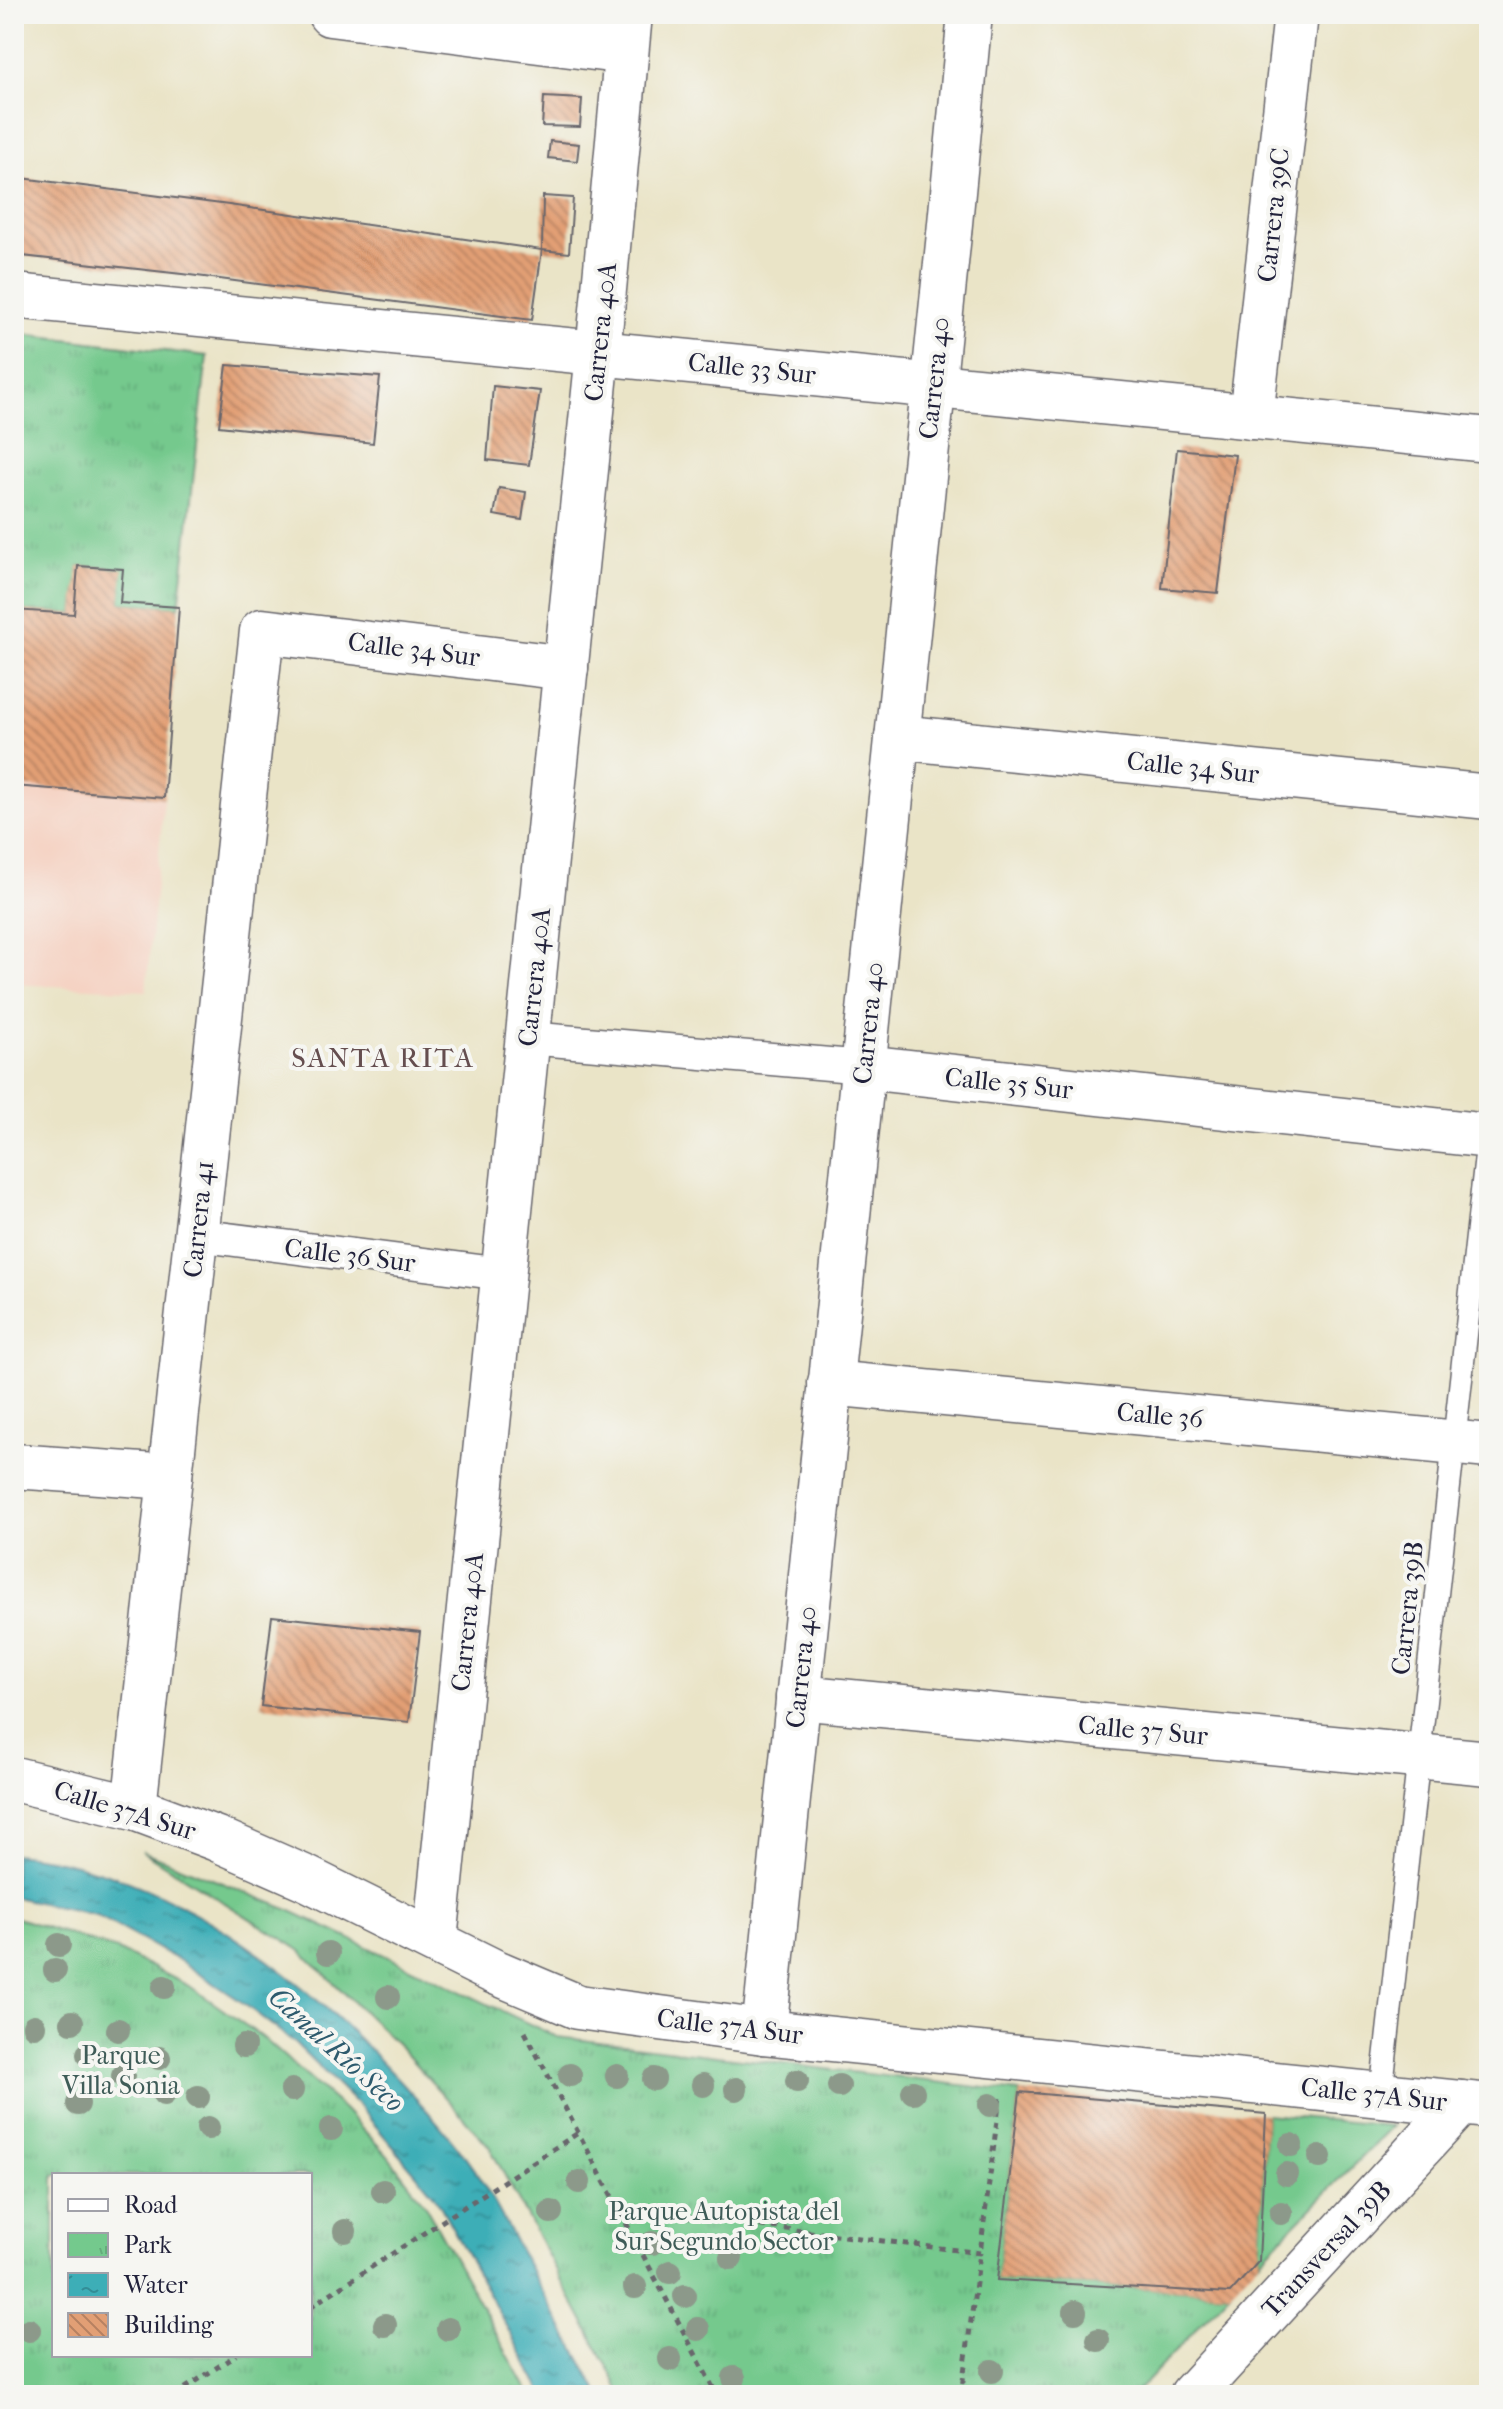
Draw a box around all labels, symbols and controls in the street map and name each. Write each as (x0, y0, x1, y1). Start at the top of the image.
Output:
street label: Carrera 39C (1251, 146, 1296, 284)
street label: Carrera 40A (578, 260, 623, 403)
street label: Carrera 40 (913, 315, 956, 441)
street label: Calle 33 Sur (687, 346, 817, 391)
street label: Calle 34 Sur (346, 626, 482, 673)
street label: Calle 34 Sur (1125, 745, 1261, 790)
street label: Carrera 40A (512, 905, 557, 1048)
street label: Carrera 40 (847, 960, 890, 1086)
district label: SANTA RITA (291, 1041, 475, 1074)
street label: Calle 35 Sur (943, 1061, 1075, 1106)
street label: Carrera 41 (177, 1159, 220, 1279)
street label: Calle 36 Sur (283, 1232, 417, 1279)
street label: Calle 36 (1115, 1396, 1206, 1435)
street label: Carrera 39B (1385, 1540, 1430, 1676)
street label: Carrera 40A (445, 1550, 490, 1693)
street label: Carrera 40 (780, 1604, 823, 1730)
street label: Calle 37 Sur (1077, 1709, 1209, 1752)
street label: Calle 37A Sur (50, 1774, 200, 1847)
water label: Canal Río Seco (262, 1980, 411, 2119)
street label: Calle 37A Sur (655, 2002, 805, 2051)
park label: Parque Villa Sonia (61, 2040, 181, 2101)
street label: Calle 37A Sur (1299, 2071, 1449, 2118)
legend (52, 2173, 312, 2357)
street label: Transversal 39B (1255, 2175, 1398, 2324)
text: Road (124, 2191, 178, 2219)
park label: Parque Autopista del Sur Segundo Sector (609, 2196, 839, 2257)
text: Park (124, 2231, 172, 2259)
text: Water (123, 2271, 188, 2299)
text: Building (124, 2311, 215, 2339)

